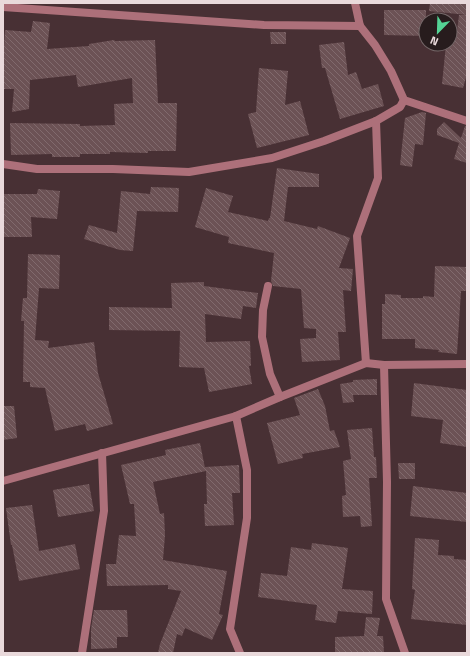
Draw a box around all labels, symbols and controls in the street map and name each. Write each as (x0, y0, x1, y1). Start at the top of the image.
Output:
north arrow (418, 12, 458, 52)
text: N (427, 32, 441, 50)

